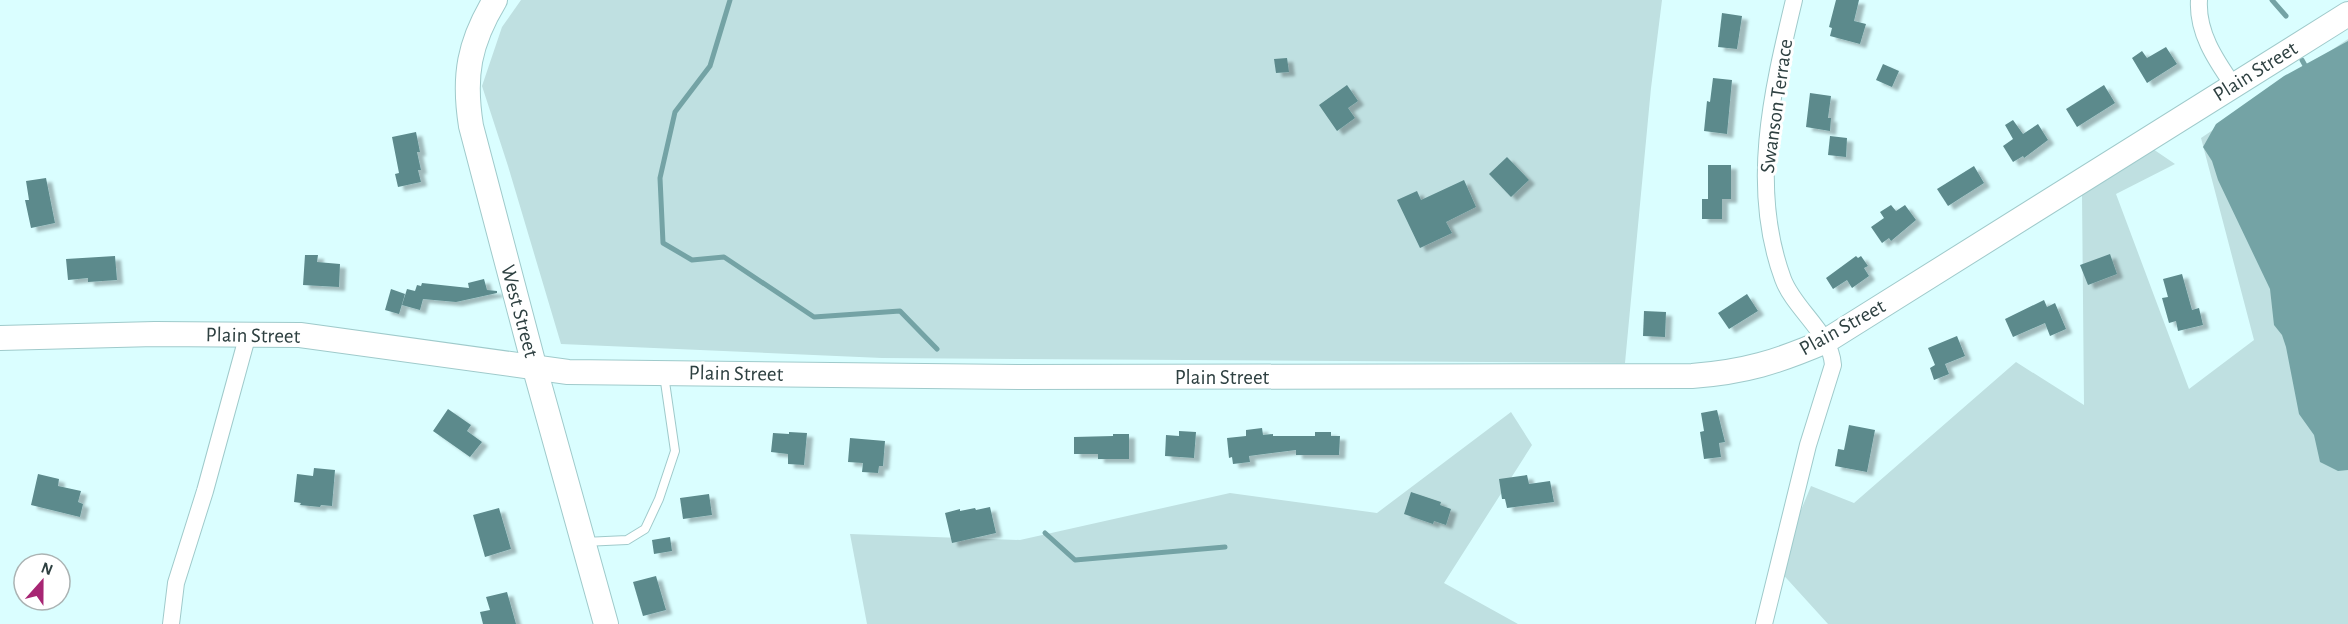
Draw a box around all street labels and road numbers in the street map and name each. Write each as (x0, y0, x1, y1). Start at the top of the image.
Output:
street label: Plain Street (2210, 37, 2301, 105)
street label: Swanson Terrace (1757, 38, 1796, 174)
street label: West Street (497, 263, 542, 360)
street label: Plain Street (1796, 295, 1889, 360)
street label: Plain Street (205, 324, 301, 347)
street label: Plain Street (688, 362, 784, 385)
street label: Plain Street (1175, 367, 1270, 388)

